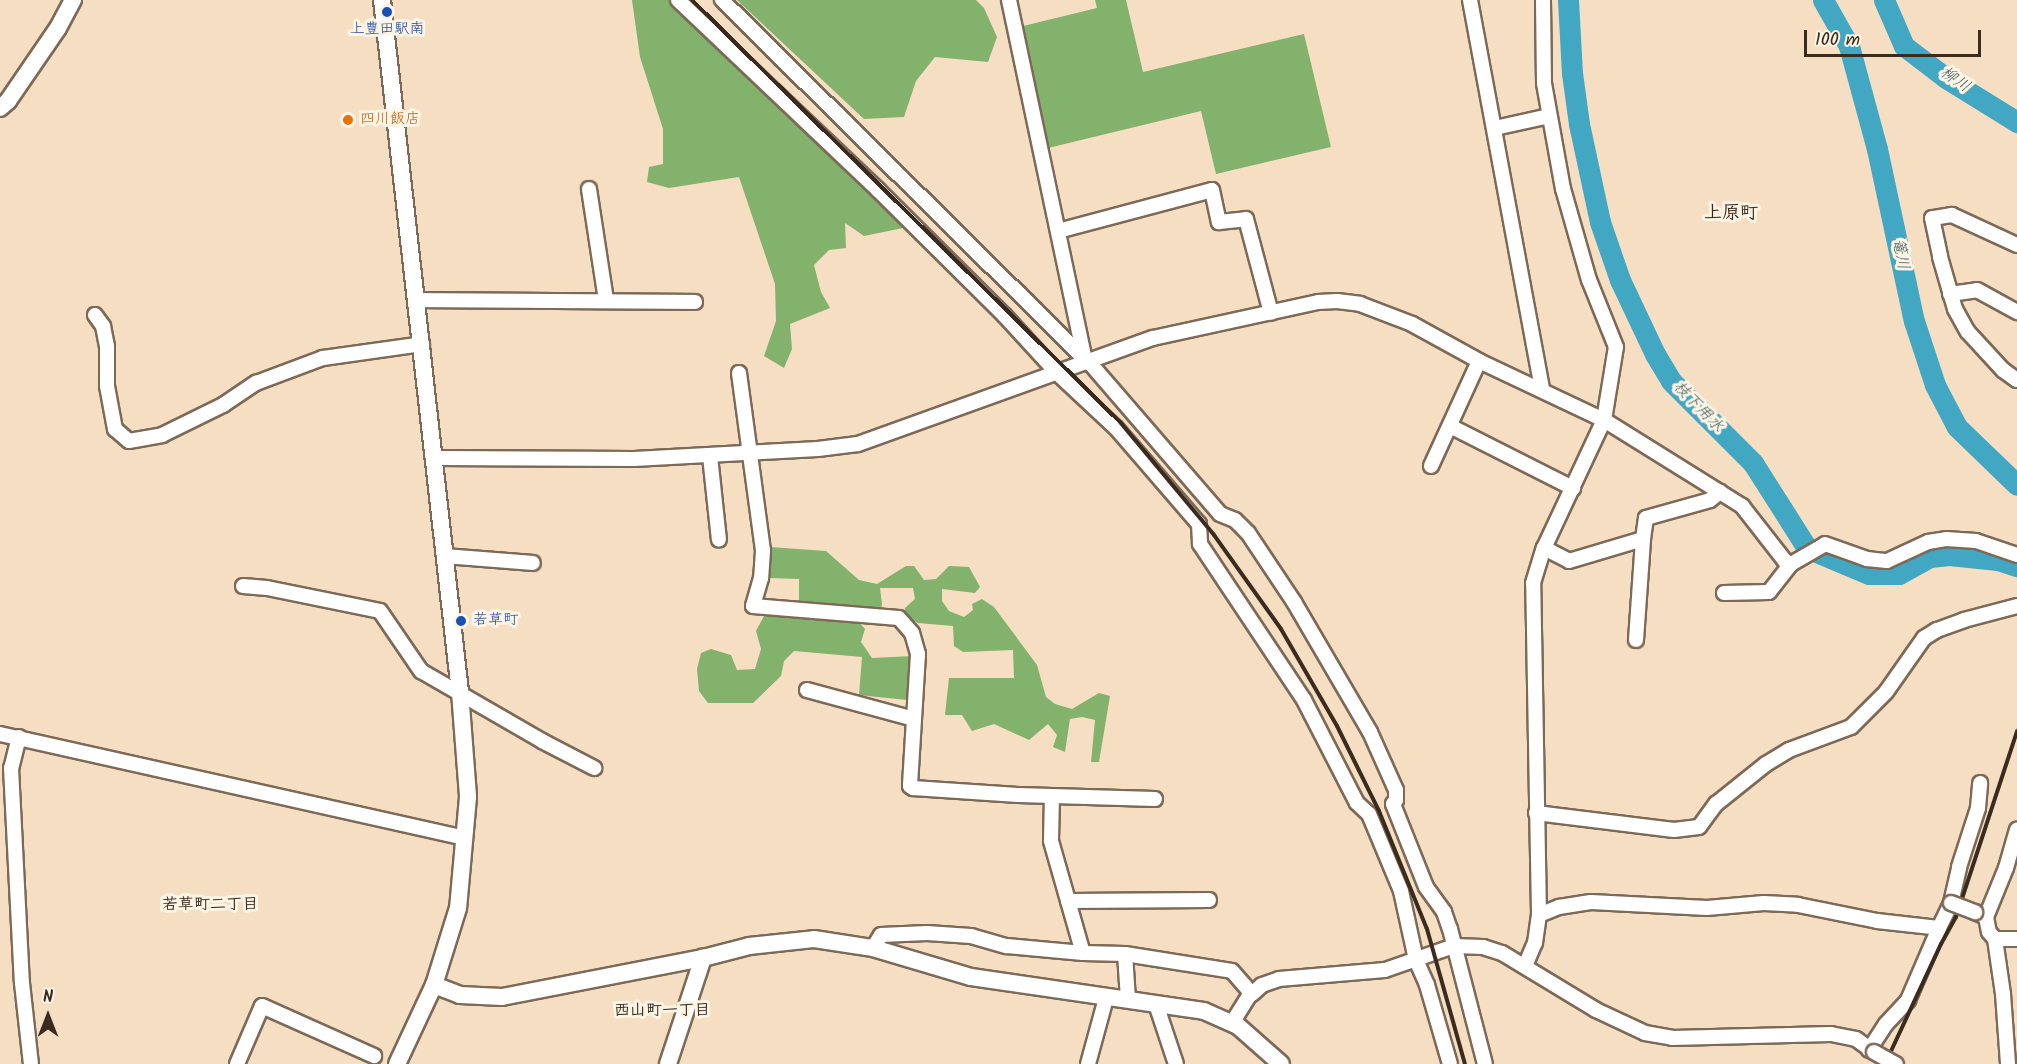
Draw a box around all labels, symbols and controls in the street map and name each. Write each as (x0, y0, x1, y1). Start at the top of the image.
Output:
marker: 上豊田駅南 (380, 5, 394, 19)
scale bar (1807, 18, 1984, 56)
place label: 上豊田駅南 (350, 21, 424, 39)
text: 100 m (1815, 26, 1860, 55)
water label: 柳川 (1936, 63, 1974, 97)
place label: 四川飯店 (360, 111, 420, 129)
marker: 四川飯店 (341, 113, 355, 127)
district label: 上原町 (1704, 203, 1758, 225)
water label: 篭川 (1887, 236, 1913, 272)
water label: 枝下用水 (1669, 377, 1727, 437)
place label: 若草町 (473, 612, 518, 630)
marker: 若草町 (454, 614, 468, 628)
district label: 若草町二丁目 (162, 895, 258, 915)
text: N (43, 985, 53, 1010)
north arrow (18, 986, 78, 1046)
district label: 西山町一丁目 (614, 1001, 710, 1021)

